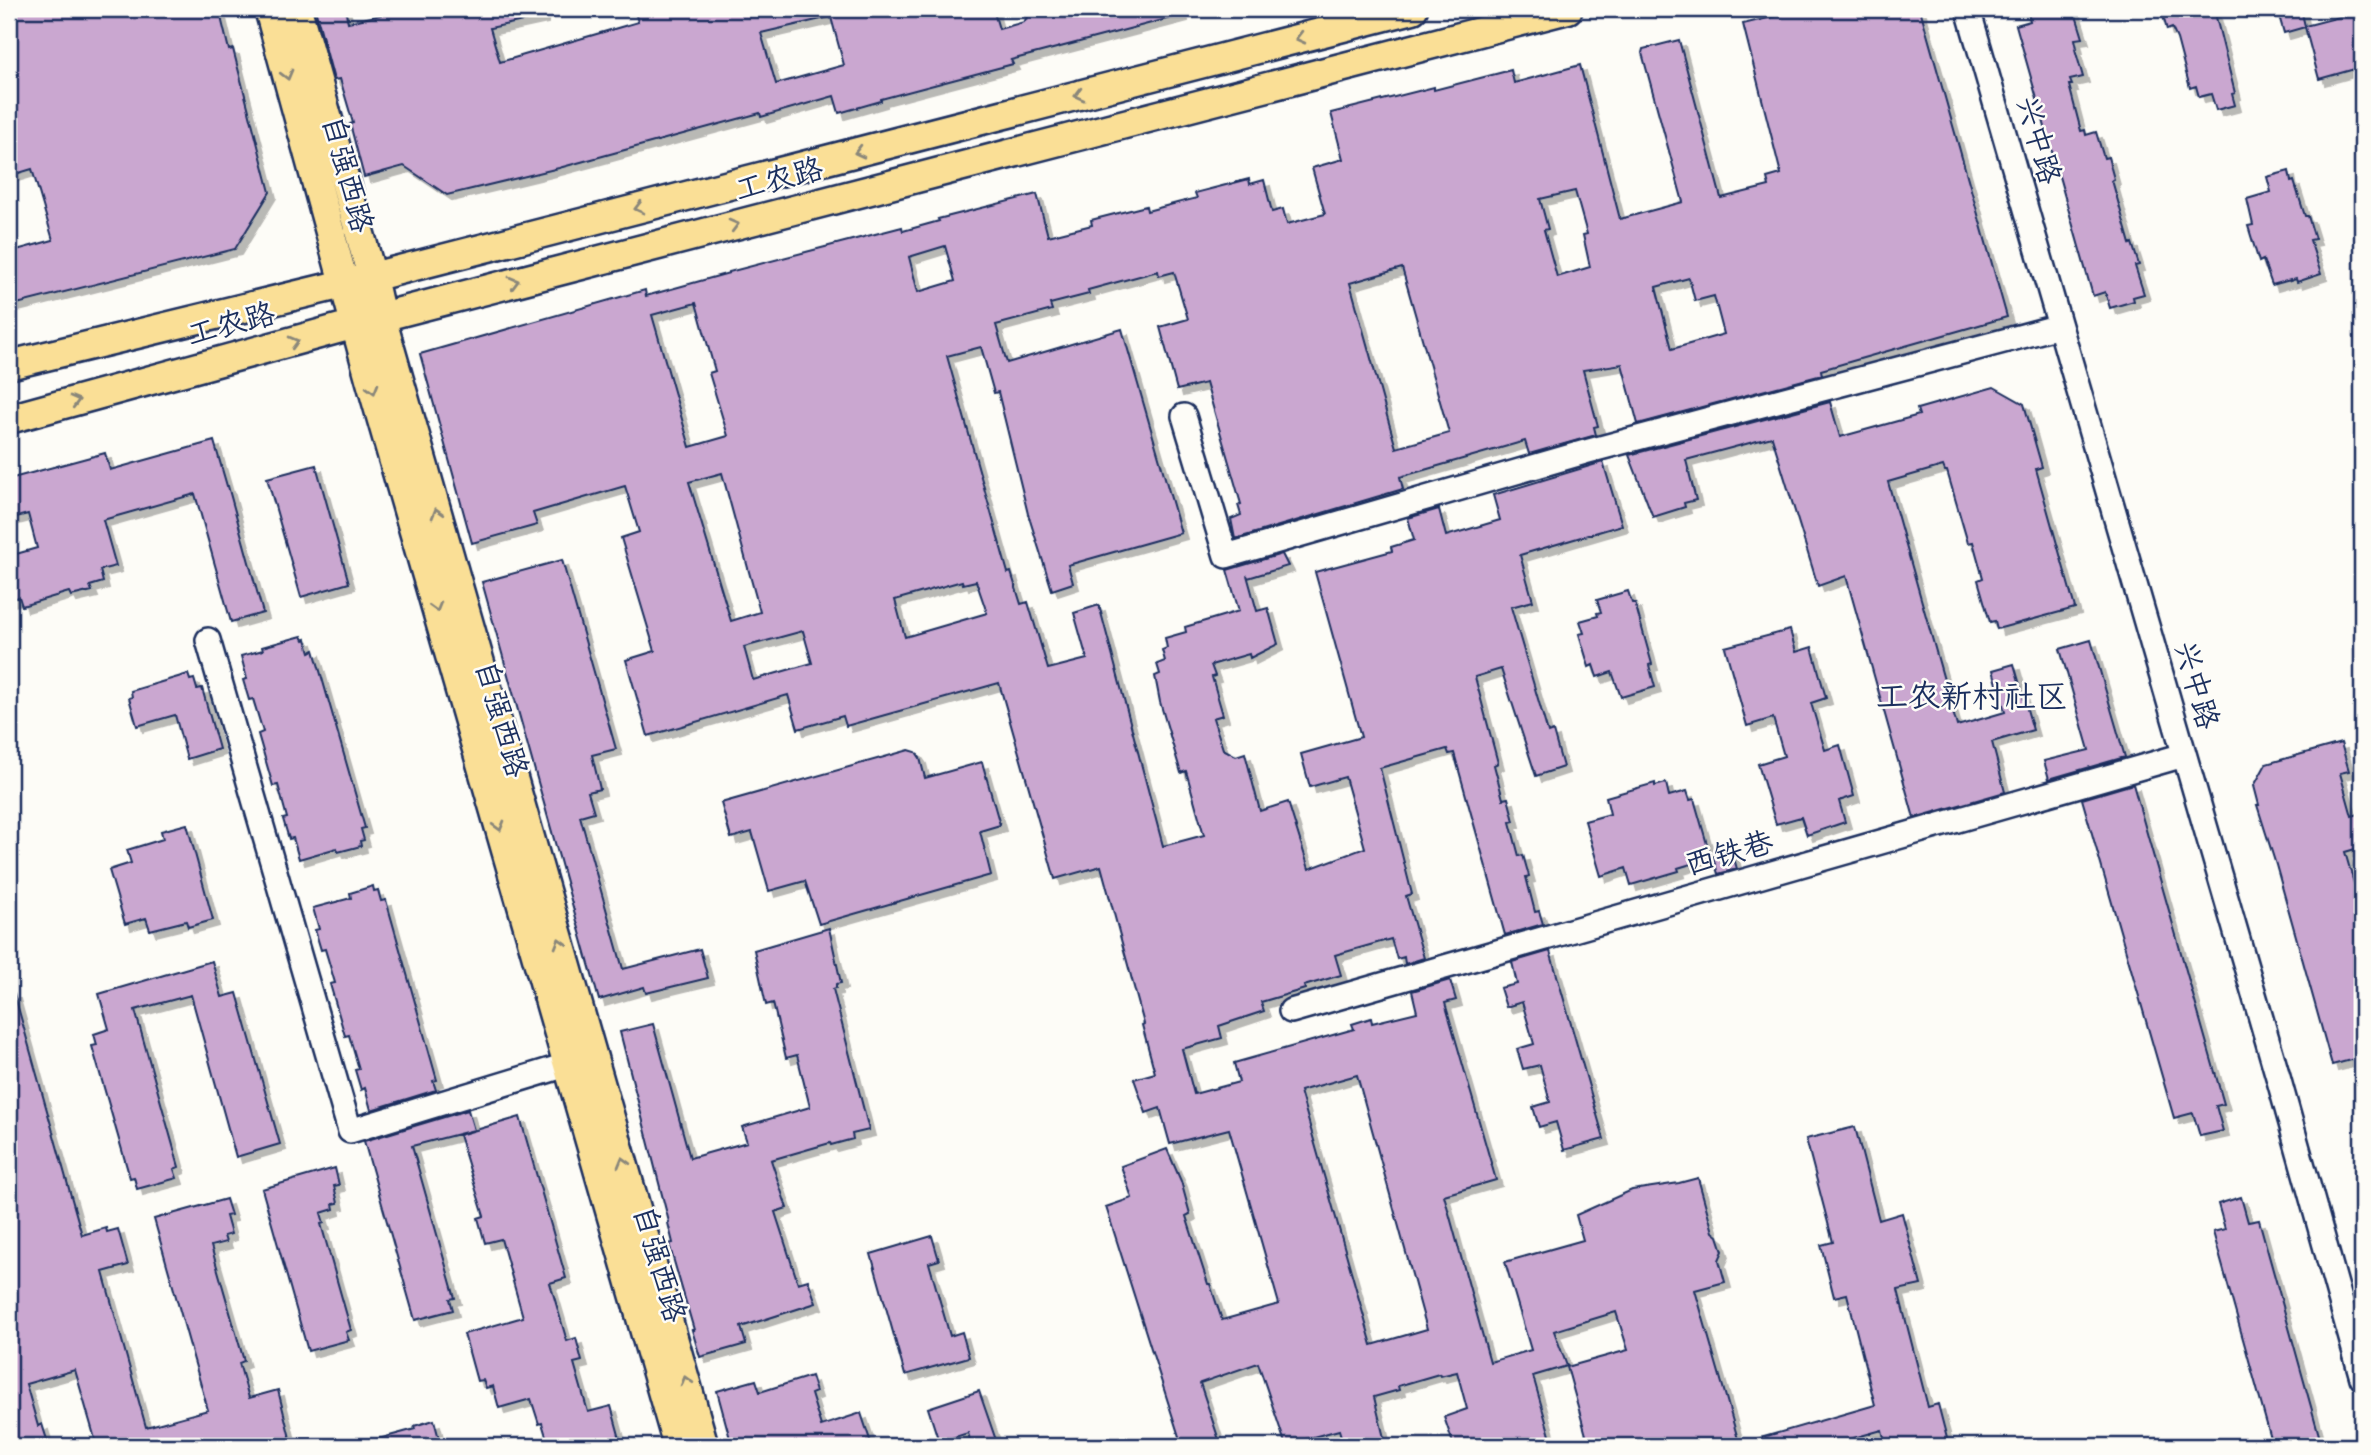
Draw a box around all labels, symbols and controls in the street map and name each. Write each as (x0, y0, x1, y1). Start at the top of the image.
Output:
one-way arrow (1294, 30, 1306, 44)
one-way arrow (278, 68, 293, 80)
one-way arrow (1074, 87, 1086, 101)
street label: 兴中路 (2003, 92, 2070, 190)
street label: 自强西路 (308, 111, 382, 238)
one-way arrow (853, 144, 865, 158)
street label: 工农路 (731, 149, 829, 215)
one-way arrow (633, 200, 645, 214)
one-way arrow (728, 219, 740, 233)
one-way arrow (508, 276, 520, 290)
street label: 工农路 (183, 294, 281, 360)
one-way arrow (288, 336, 300, 350)
one-way arrow (364, 382, 379, 394)
one-way arrow (68, 395, 80, 409)
one-way arrow (430, 507, 445, 519)
one-way arrow (427, 601, 442, 613)
street label: 兴中路 (2161, 637, 2228, 735)
street label: 自强西路 (461, 656, 537, 784)
district label: 工农新村社区 (1876, 676, 2068, 723)
one-way arrow (490, 819, 505, 831)
street label: 西铁巷 (1681, 822, 1779, 889)
one-way arrow (554, 937, 569, 949)
one-way arrow (617, 1156, 631, 1168)
street label: 自强西路 (619, 1201, 695, 1329)
one-way arrow (679, 1375, 694, 1387)

